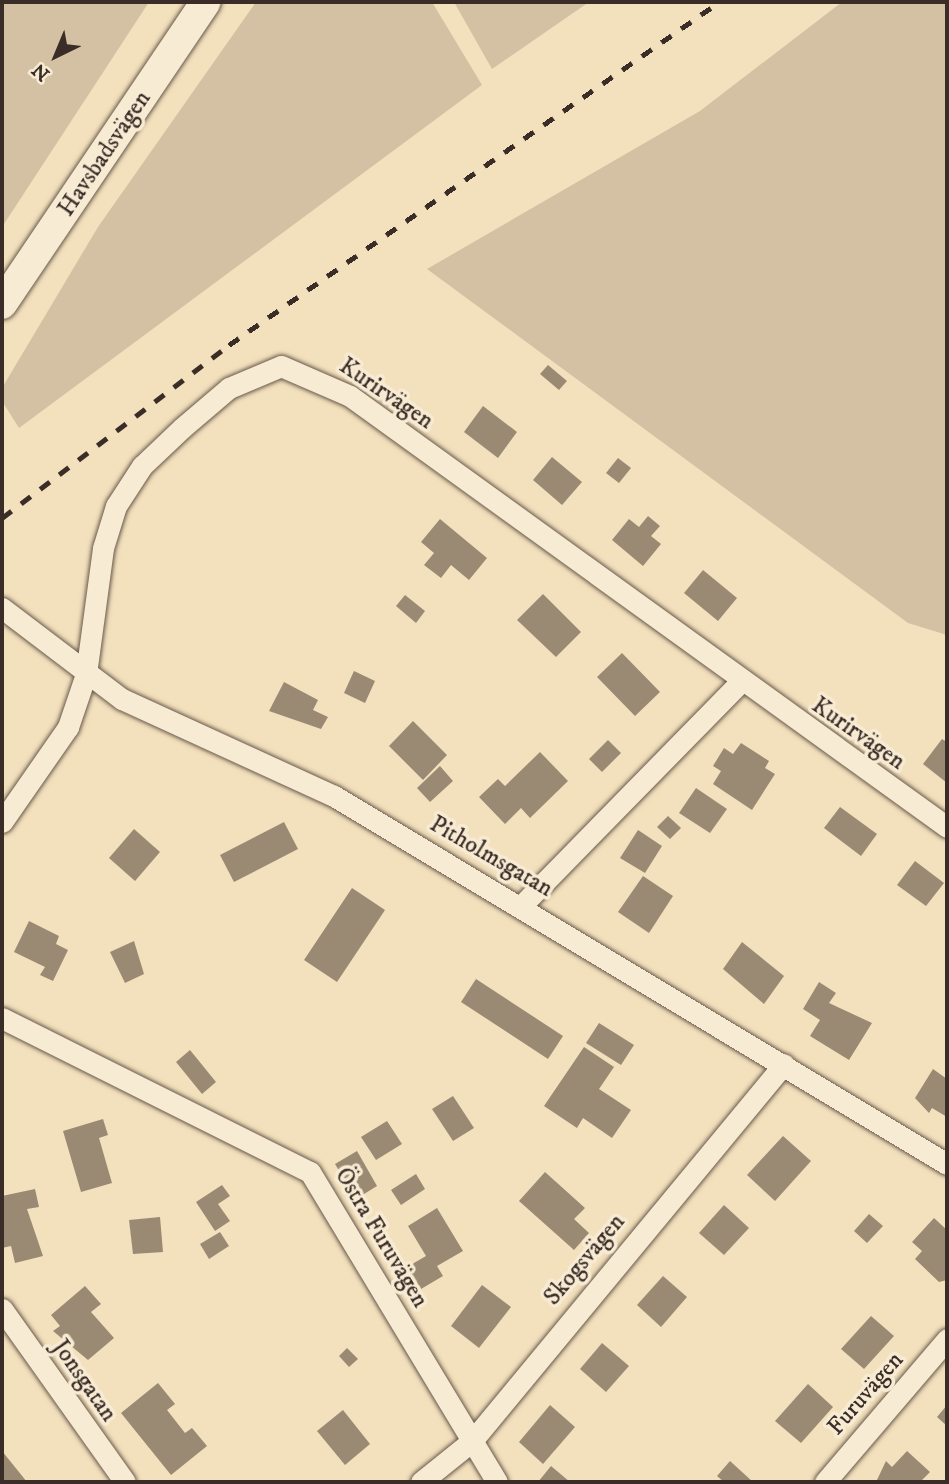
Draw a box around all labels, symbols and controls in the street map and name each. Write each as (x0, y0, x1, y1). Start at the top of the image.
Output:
north arrow (21, 21, 91, 91)
text: N (28, 58, 55, 85)
street label: Havsbadsvägen (52, 86, 158, 222)
street label: Kurirvägen (333, 352, 439, 436)
street label: Kurirvägen (806, 691, 910, 777)
street label: Pitholmsgatan (424, 810, 558, 904)
street label: Östra Furuvägen (328, 1163, 434, 1313)
street label: Skogsvägen (538, 1208, 632, 1312)
street label: Jonsgatan (45, 1334, 123, 1428)
street label: Furuvägen (822, 1346, 910, 1442)

